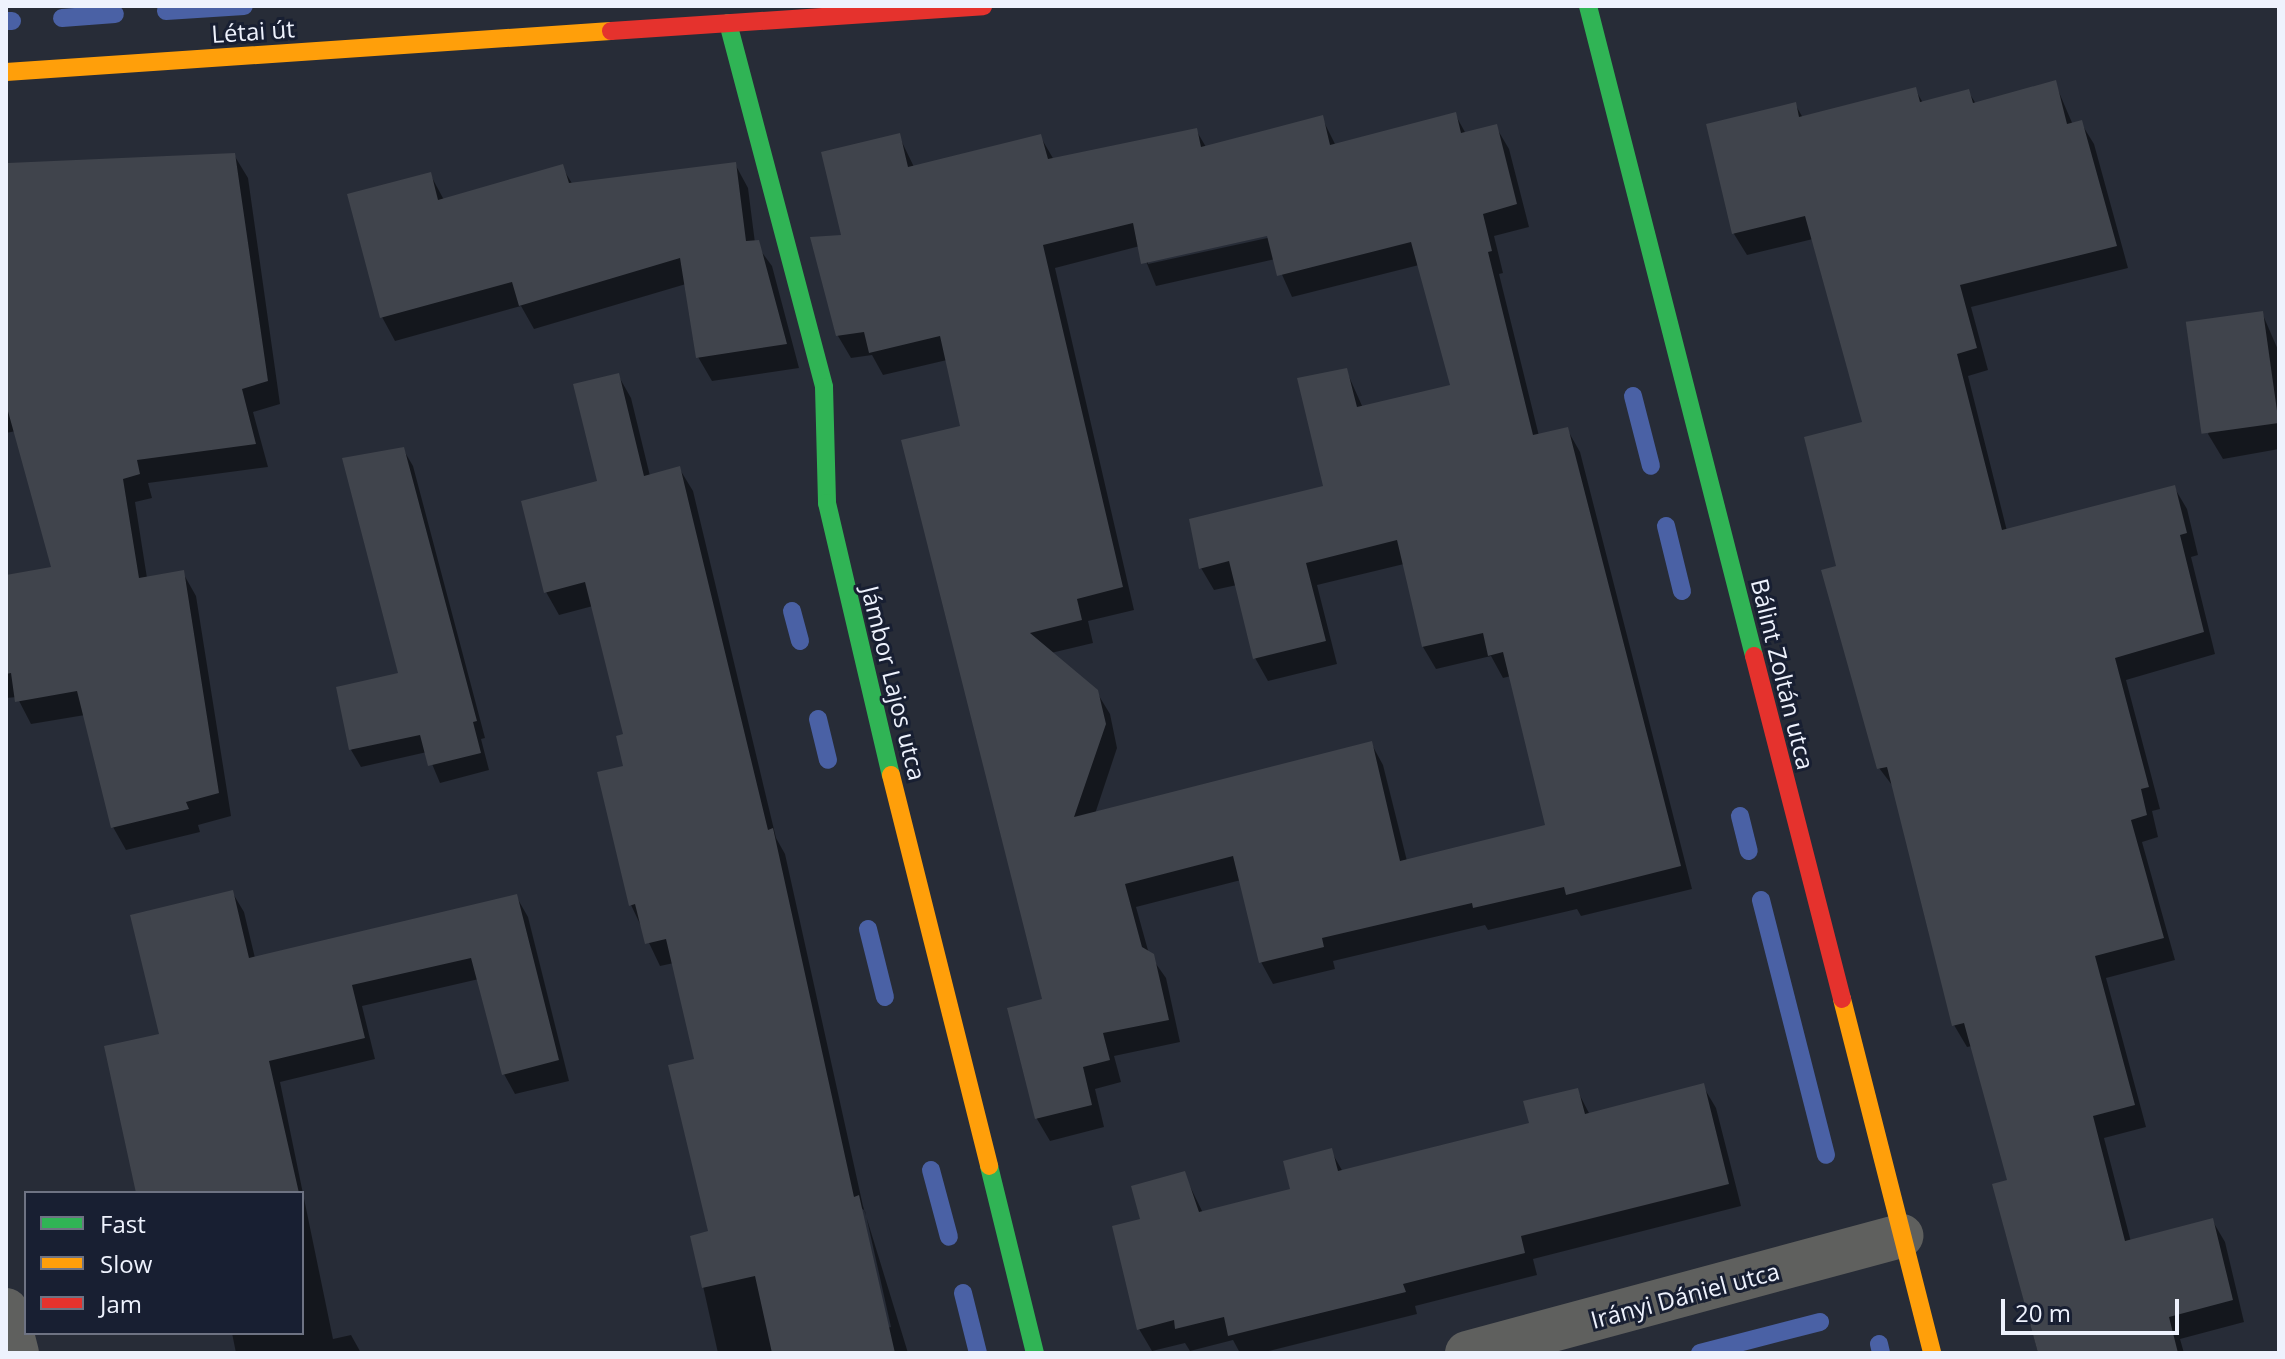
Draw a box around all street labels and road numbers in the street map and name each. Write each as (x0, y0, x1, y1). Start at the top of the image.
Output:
street label: Létai út (210, 14, 296, 48)
street label: Bálint Zoltán utca (1745, 576, 1821, 772)
street label: Jámbor Lajos utca (856, 583, 932, 783)
street label: Irányi Dániel utca (1587, 1256, 1783, 1334)

